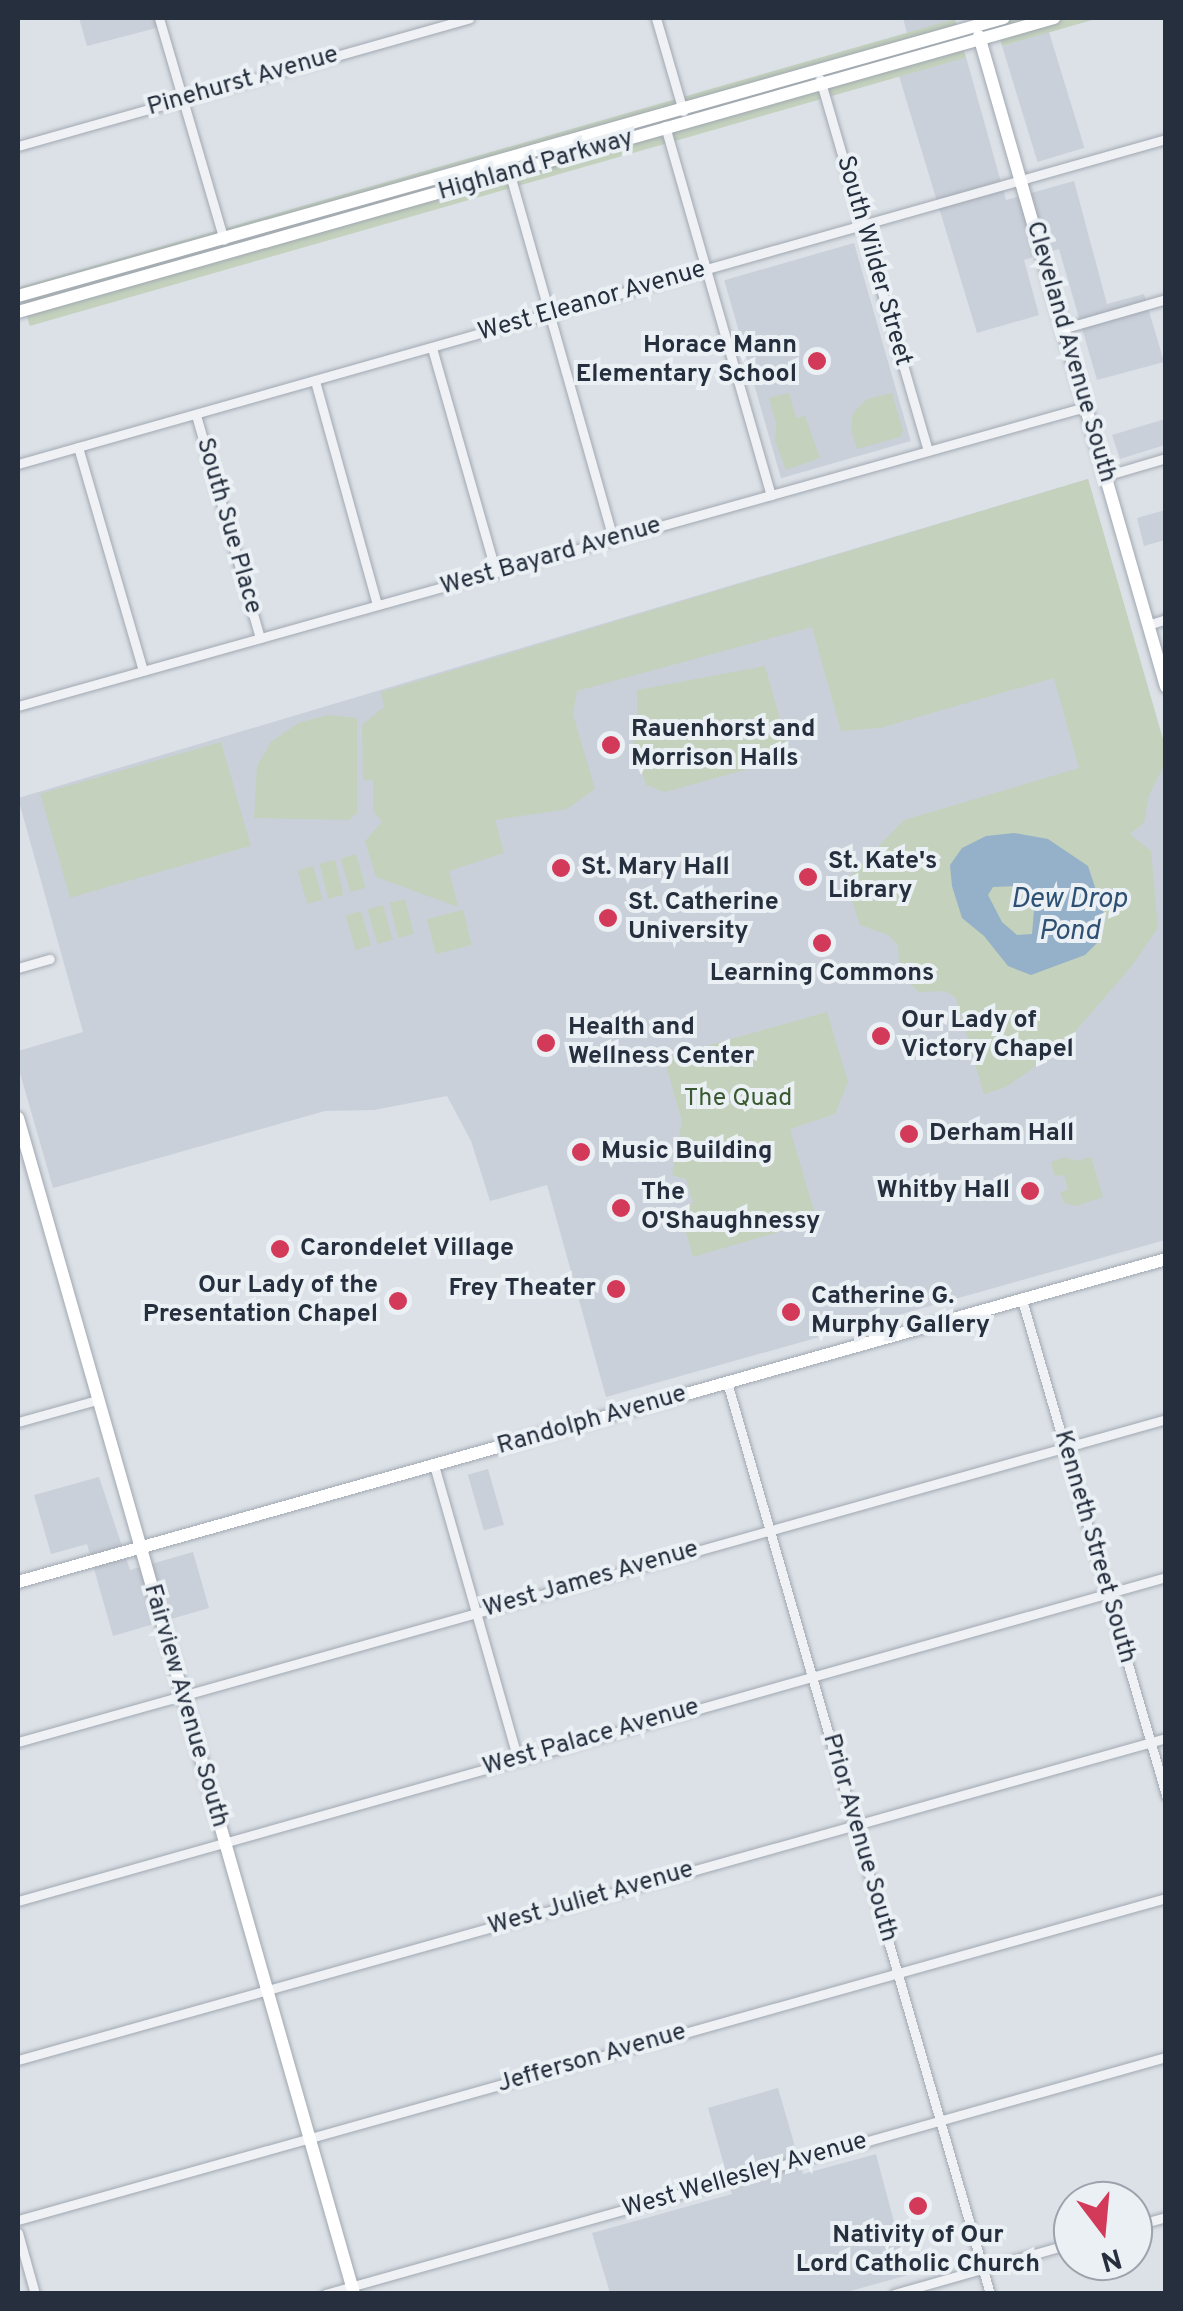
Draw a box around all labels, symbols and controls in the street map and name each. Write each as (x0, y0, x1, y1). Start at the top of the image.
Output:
street label: Pinehurst Avenue (144, 40, 342, 124)
street label: Highland Parkway (435, 124, 637, 208)
street label: South Wilder Street (829, 152, 917, 370)
street label: Cleveland Avenue South (1018, 218, 1122, 486)
street label: West Eleanor Avenue (474, 255, 710, 349)
place label: Horace Mann Elementary School (576, 332, 797, 391)
marker: Horace Mann Elementary School (806, 350, 828, 372)
street label: South Sue Place (189, 435, 267, 617)
street label: West Bayard Avenue (437, 511, 665, 603)
place label: Rauenhorst and Morrison Halls (631, 716, 815, 775)
marker: Rauenhorst and Morrison Halls (600, 734, 622, 756)
place label: St. Kate's Library (828, 848, 937, 907)
place label: St. Mary Hall (581, 853, 730, 883)
marker: St. Mary Hall (550, 857, 572, 879)
marker: St. Kate's Library (797, 866, 819, 888)
water label: Dew Drop Pond (1011, 883, 1127, 949)
place label: St. Catherine University (628, 889, 779, 948)
marker: St. Catherine University (597, 907, 619, 929)
marker: Learning Commons (811, 932, 833, 954)
place label: Learning Commons (710, 959, 934, 989)
place label: Our Lady of Victory Chapel (901, 1007, 1074, 1066)
place label: Health and Wellness Center (568, 1014, 754, 1073)
marker: Our Lady of Victory Chapel (870, 1025, 892, 1047)
marker: Health and Wellness Center (533, 1030, 559, 1056)
park label: The Quad (684, 1084, 792, 1114)
place label: Derham Hall (929, 1119, 1074, 1149)
marker: Derham Hall (898, 1123, 920, 1145)
place label: Music Building (601, 1137, 772, 1167)
marker: Music Building (570, 1141, 592, 1163)
place label: Whitby Hall (877, 1176, 1010, 1206)
place label: The O'Shaughnessy (641, 1179, 820, 1238)
marker: Whitby Hall (1019, 1180, 1041, 1202)
marker: The O'Shaughnessy (610, 1197, 632, 1219)
place label: Carondelet Village (300, 1234, 515, 1264)
marker: Carondelet Village (269, 1238, 291, 1260)
place label: Our Lady of the Presentation Chapel (143, 1272, 378, 1331)
place label: Frey Theater (448, 1274, 596, 1304)
marker: Frey Theater (605, 1278, 627, 1300)
place label: Catherine G. Murphy Gallery (811, 1283, 990, 1342)
marker: Our Lady of the Presentation Chapel (387, 1290, 409, 1312)
marker: Catherine G. Murphy Gallery (780, 1301, 802, 1323)
street label: Randolph Avenue (493, 1379, 691, 1463)
street label: Kenneth Street South (1046, 1427, 1142, 1667)
street label: West James Avenue (479, 1535, 703, 1625)
street label: Fairview Avenue South (136, 1580, 234, 1832)
street label: West Palace Avenue (479, 1693, 703, 1783)
street label: Prior Avenue South (815, 1730, 903, 1946)
street label: West Juliet Avenue (484, 1855, 698, 1943)
street label: Jefferson Avenue (494, 2018, 690, 2100)
street label: West Wellesley Avenue (618, 2126, 872, 2226)
north arrow (1053, 2181, 1153, 2281)
marker: Nativity of Our Lord Catholic Church (907, 2195, 929, 2217)
place label: Nativity of Our Lord Catholic Church (796, 2222, 1040, 2281)
text: N (1096, 2238, 1125, 2278)

